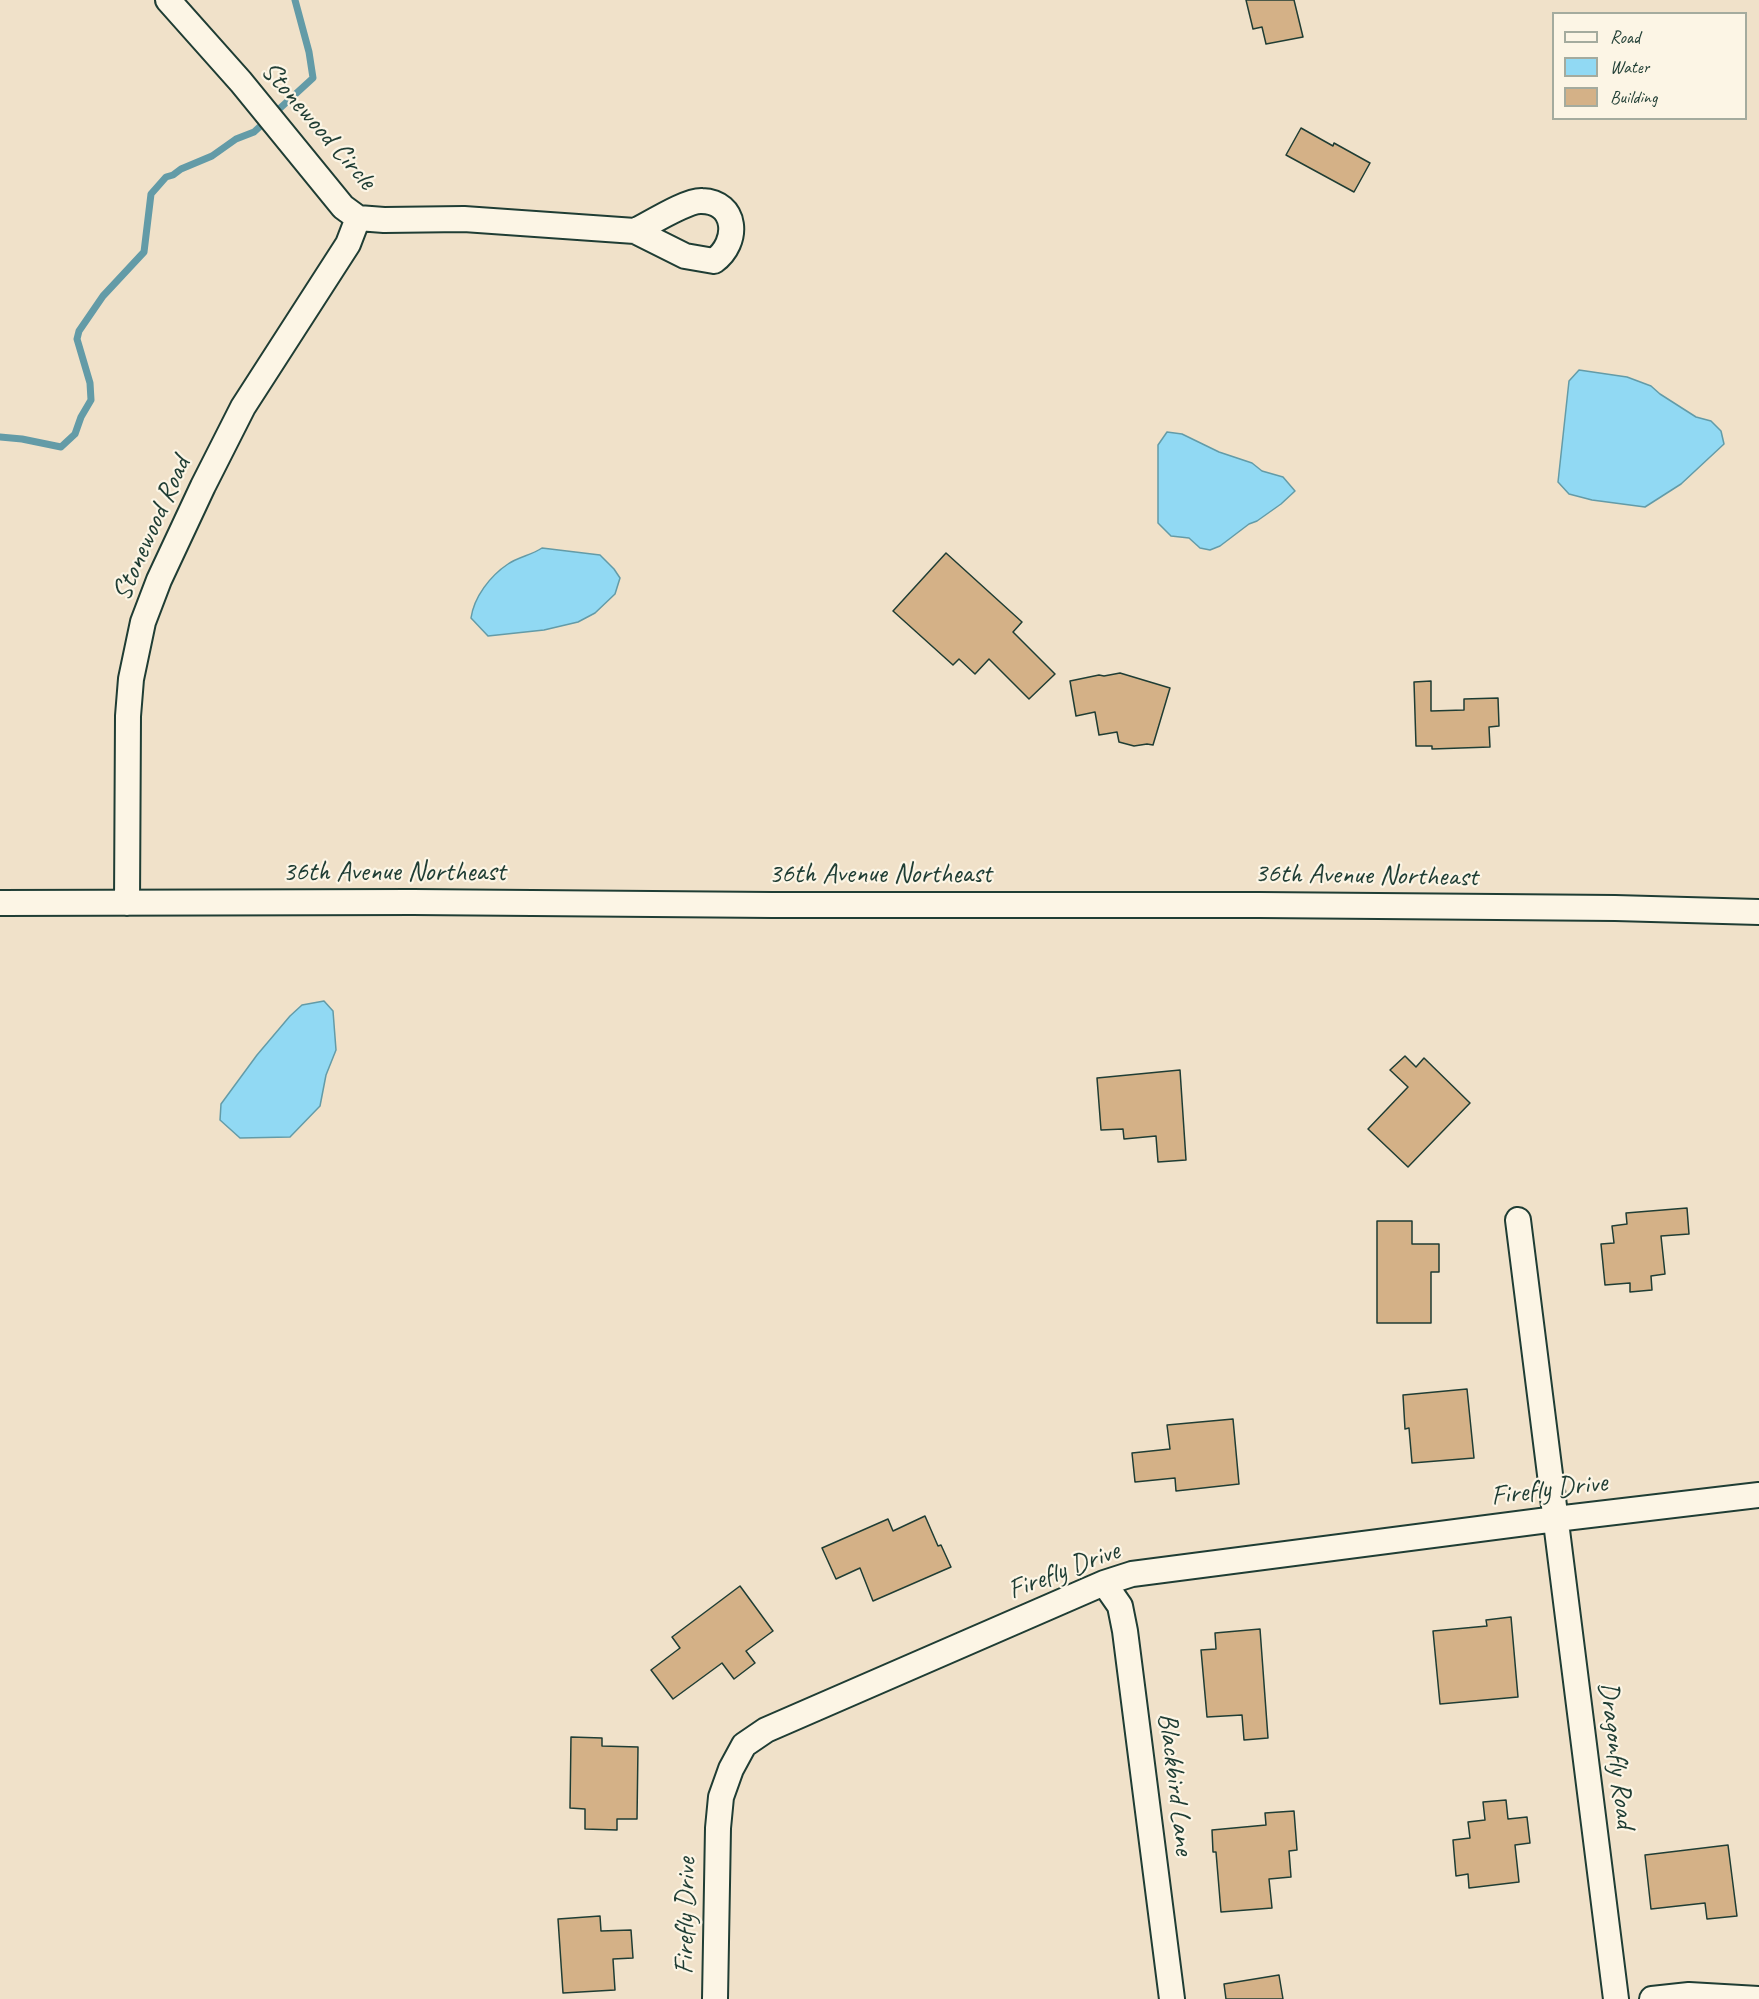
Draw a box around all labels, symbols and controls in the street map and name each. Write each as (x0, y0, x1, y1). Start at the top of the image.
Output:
legend (1552, 12, 1747, 120)
text: Road (1610, 26, 1640, 48)
street label: Stonewood Circle (253, 55, 383, 197)
text: Water (1610, 56, 1649, 78)
text: Building (1610, 86, 1657, 108)
street label: Stonewood Road (105, 452, 199, 606)
street label: 36th Avenue Northeast (282, 856, 506, 890)
street label: 36th Avenue Northeast (1254, 857, 1478, 895)
street label: 36th Avenue Northeast (768, 858, 992, 892)
street label: Firefly Drive (1489, 1466, 1609, 1514)
street label: Firefly Drive (1003, 1534, 1125, 1608)
street label: Dragonfly Road (1590, 1680, 1642, 1830)
street label: Blackbird Lane (1150, 1711, 1200, 1857)
street label: Firefly Drive (668, 1857, 704, 1975)

